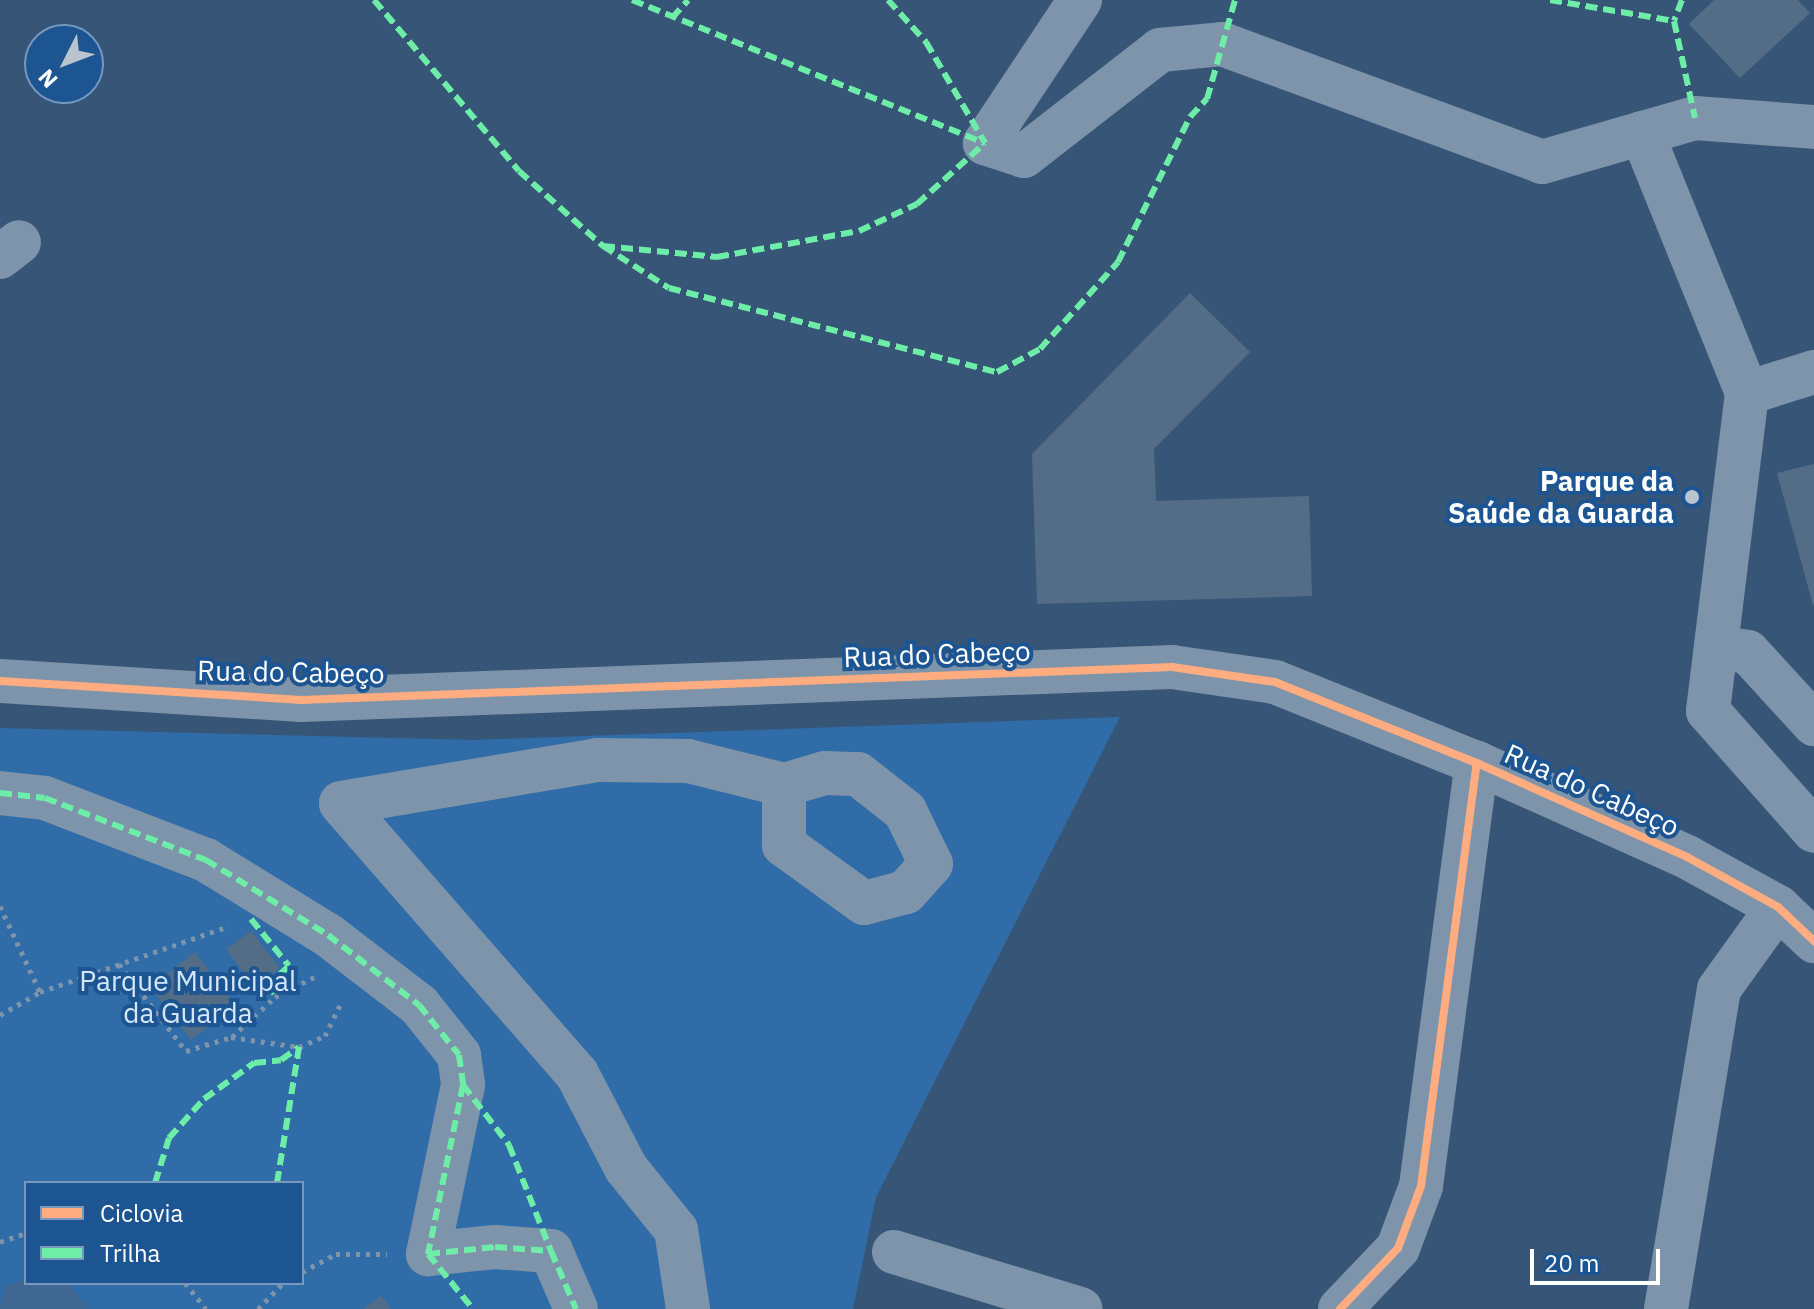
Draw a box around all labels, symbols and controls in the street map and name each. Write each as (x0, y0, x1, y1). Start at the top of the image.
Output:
north arrow (24, 24, 104, 104)
text: N (31, 63, 63, 95)
place label: Parque da Saúde da Guarda (1448, 464, 1674, 530)
marker: Parque da Saúde da Guarda (1681, 486, 1703, 508)
street label: Rua do Cabeço (843, 634, 1031, 674)
street label: Rua do Cabeço (197, 654, 385, 690)
street label: Rua do Cabeço (1500, 737, 1684, 843)
park label: Parque Municipal da Guarda (79, 964, 297, 1030)
legend (24, 1181, 304, 1285)
text: Ciclovia (100, 1197, 183, 1229)
scale bar (1534, 1233, 1664, 1283)
text: Trilha (100, 1237, 160, 1269)
text: 20 m (1544, 1247, 1599, 1279)

